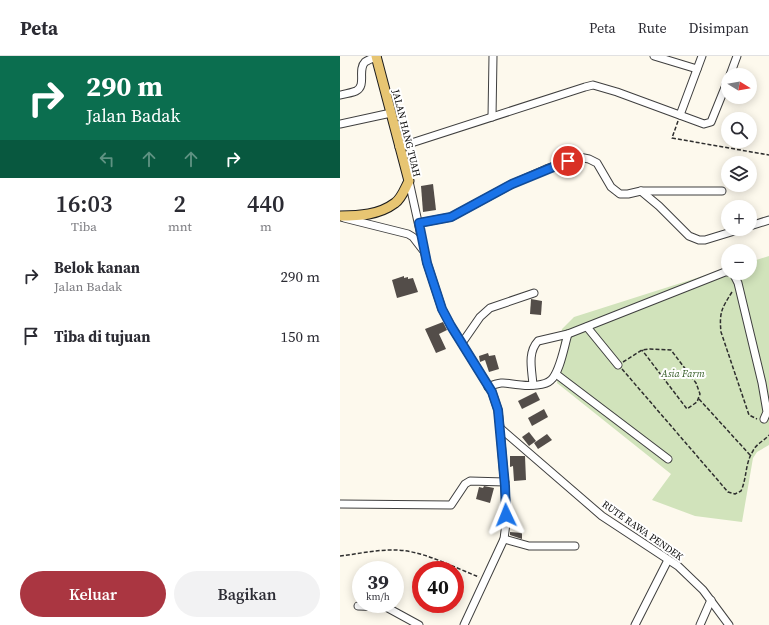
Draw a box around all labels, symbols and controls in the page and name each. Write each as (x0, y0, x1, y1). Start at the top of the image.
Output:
text: Peta (20, 15, 58, 41)
text: Peta (589, 18, 616, 38)
text: Rute (638, 18, 667, 38)
text: Disimpan (689, 18, 749, 38)
text: 290 m (86, 67, 163, 105)
north arrow (721, 68, 757, 104)
map controls (721, 68, 757, 280)
icon: right (20, 72, 72, 124)
street label: JALAN HANG TUAH (389, 87, 424, 178)
text: Jalan Badak (86, 103, 180, 128)
button: search (721, 112, 757, 148)
pin (551, 144, 585, 178)
icon: left (96, 148, 118, 170)
icon: ahead (138, 148, 160, 170)
icon: ahead (180, 148, 202, 170)
icon: right (222, 148, 244, 170)
icon: arrive (557, 150, 579, 172)
button: layers (721, 156, 757, 192)
text: 16:03 (55, 187, 113, 220)
text: 2 (174, 187, 186, 220)
text: 440 (247, 187, 285, 220)
button: + (721, 200, 757, 236)
text: Tiba (71, 218, 97, 235)
text: mnt (168, 218, 192, 235)
text: m (260, 218, 272, 235)
button: − (721, 244, 757, 280)
text: Belok kanan (54, 257, 140, 278)
icon: right (20, 265, 42, 287)
text: 290 m (280, 266, 320, 287)
text: Jalan Badak (54, 278, 122, 295)
icon: arrive (20, 325, 42, 347)
text: Tiba di tujuan (54, 326, 150, 347)
text: 150 m (280, 326, 320, 347)
park label: Asia Farm (660, 367, 705, 380)
position arrow (485, 494, 527, 536)
street label: RUTE RAWA PENDEK (600, 498, 686, 563)
speed limit sign: 40 (412, 561, 464, 613)
text: 39 (367, 568, 389, 596)
button: Keluar (20, 571, 166, 617)
button: Bagikan (174, 571, 320, 617)
text: km/h (366, 590, 390, 603)

